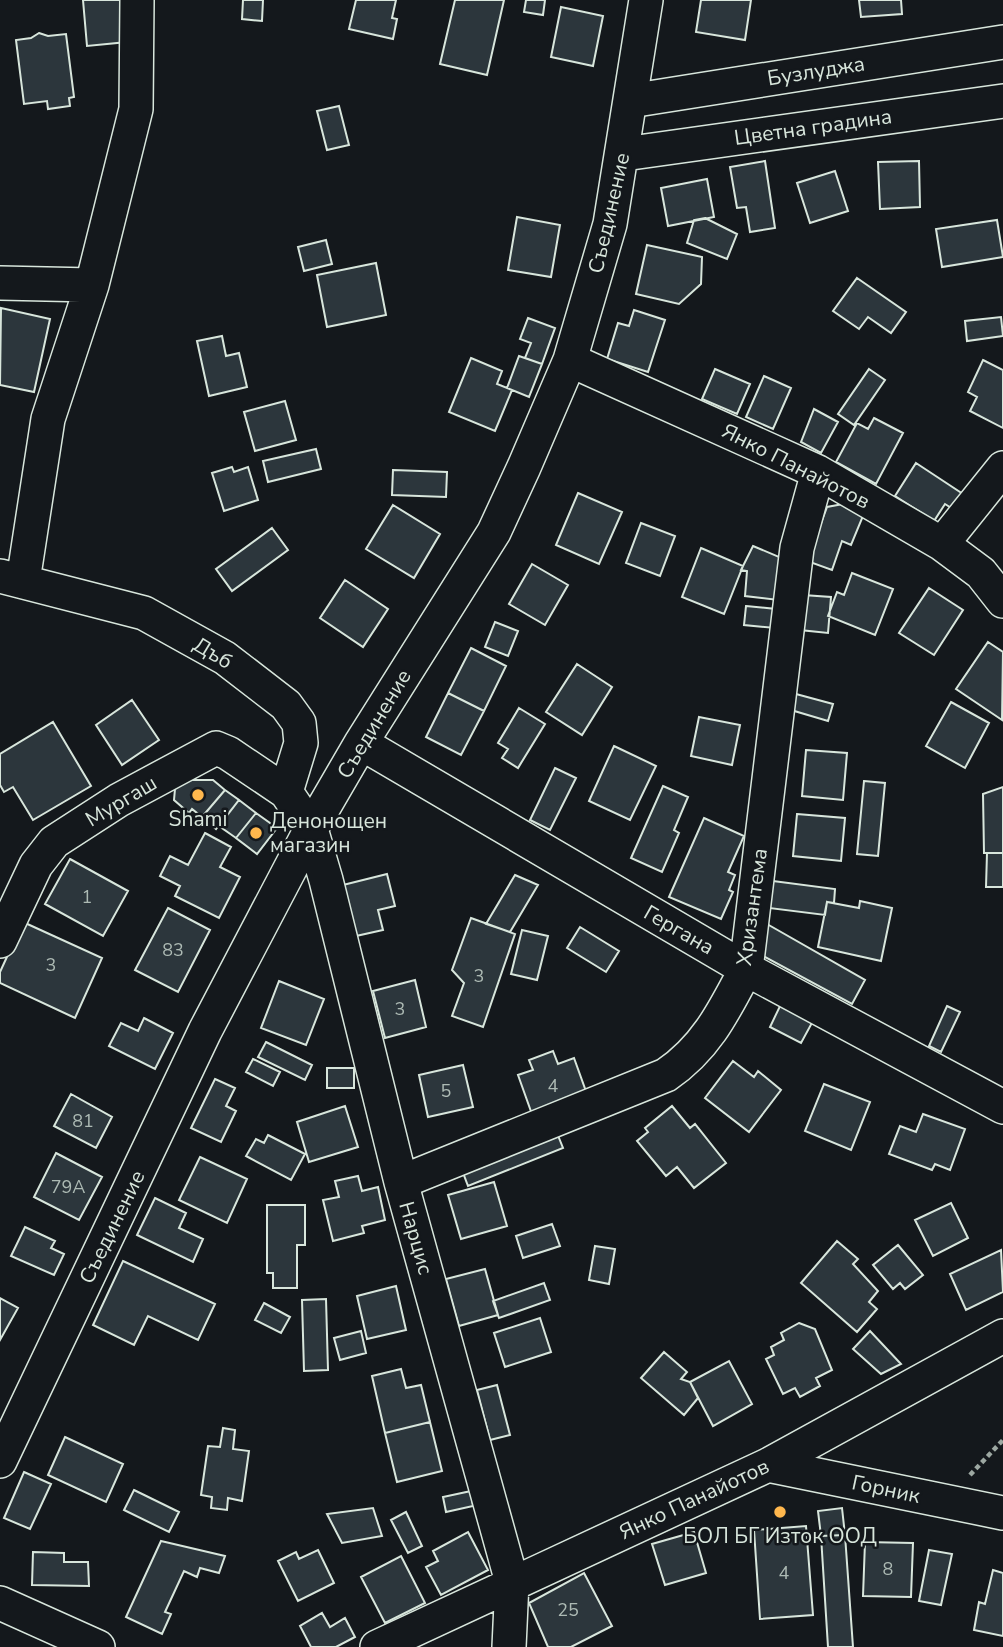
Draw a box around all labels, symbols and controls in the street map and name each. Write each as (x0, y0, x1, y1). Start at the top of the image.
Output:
street label: Бузлуджа (765, 49, 867, 93)
street label: Цветна градина (732, 102, 894, 152)
street label: Съединение (582, 150, 636, 276)
street label: Янко Панайотов (717, 417, 875, 515)
street label: Дъб (188, 630, 238, 676)
street label: Съединение (330, 664, 418, 784)
street label: Мургаш (80, 769, 162, 833)
marker: Shami (190, 787, 206, 803)
place label: Shami (169, 805, 227, 833)
place label: Денонощен магазин (270, 807, 387, 859)
marker: Денонощен магазин (248, 825, 264, 841)
street label: Хризантема (730, 846, 774, 968)
house number: 1 (82, 885, 92, 909)
street label: Гергана (639, 899, 719, 961)
house number: 83 (162, 938, 184, 962)
house number: 3 (46, 953, 56, 977)
house number: 3 (474, 964, 484, 988)
house number: 3 (395, 997, 405, 1021)
house number: 4 (548, 1074, 559, 1098)
house number: 5 (441, 1079, 451, 1103)
house number: 81 (72, 1109, 94, 1133)
street label: Съединение (73, 1166, 151, 1288)
house number: 79А (51, 1175, 85, 1199)
street label: Нарцис (392, 1198, 440, 1278)
street label: Янко Панайотов (614, 1452, 774, 1546)
street label: Горник (849, 1468, 924, 1510)
marker: БОЛ БГ Изток ООД (772, 1504, 788, 1520)
place label: БОЛ БГ Изток ООД (683, 1522, 877, 1550)
house number: 8 (883, 1557, 893, 1581)
house number: 4 (779, 1561, 790, 1585)
house number: 25 (557, 1598, 579, 1622)

